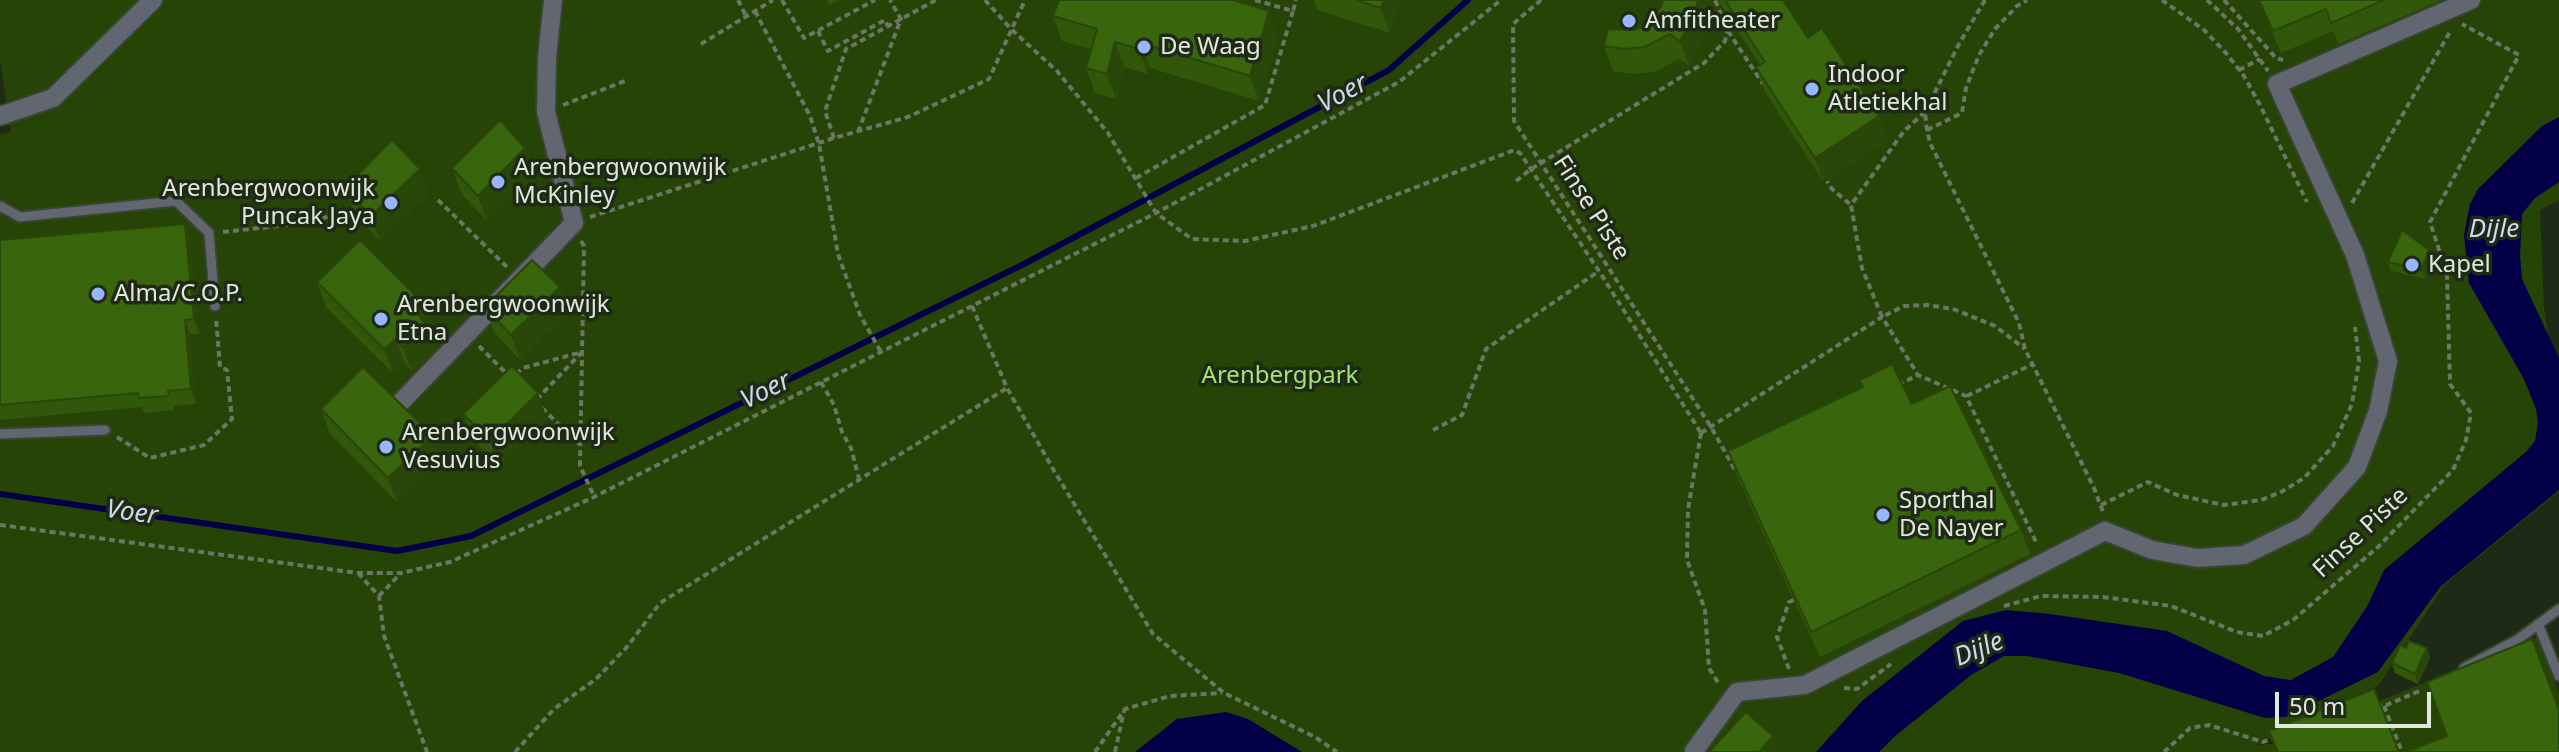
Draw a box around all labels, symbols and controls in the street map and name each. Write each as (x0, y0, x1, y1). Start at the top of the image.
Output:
place label: Amfitheater (1645, 7, 1780, 35)
marker: Amfitheater (1620, 12, 1638, 30)
place label: De Waag (1160, 33, 1261, 61)
marker: De Waag (1135, 38, 1153, 56)
place label: Indoor Atletiekhal (1828, 61, 1947, 117)
water label: Voer (1313, 68, 1373, 120)
marker: Indoor Atletiekhal (1803, 80, 1821, 98)
street label: Finse Piste (1546, 150, 1636, 266)
place label: Arenbergwoonwijk McKinley (514, 154, 727, 210)
marker: Arenbergwoonwijk McKinley (489, 173, 507, 191)
place label: Arenbergwoonwijk Puncak Jaya (162, 175, 375, 231)
marker: Arenbergwoonwijk Puncak Jaya (382, 194, 400, 212)
water label: Dijle (2469, 214, 2519, 246)
place label: Kapel (2428, 251, 2491, 279)
marker: Kapel (2403, 256, 2421, 274)
place label: Alma/C.O.P. (114, 280, 243, 308)
marker: Alma/C.O.P. (89, 285, 107, 303)
place label: Arenbergwoonwijk Etna (397, 291, 610, 347)
marker: Arenbergwoonwijk Etna (372, 310, 390, 328)
park label: Arenbergpark (1202, 362, 1358, 390)
water label: Voer (736, 366, 796, 416)
place label: Arenbergwoonwijk Vesuvius (402, 419, 615, 475)
marker: Arenbergwoonwijk Vesuvius (377, 438, 395, 456)
street label: Finse Piste (2308, 482, 2414, 584)
place label: Sporthal De Nayer (1899, 487, 2004, 543)
water label: Voer (104, 494, 160, 532)
marker: Sporthal De Nayer (1874, 506, 1892, 524)
water label: Dijle (1950, 626, 2008, 674)
scale bar (2279, 676, 2435, 726)
text: 50 m (2289, 689, 2345, 722)

